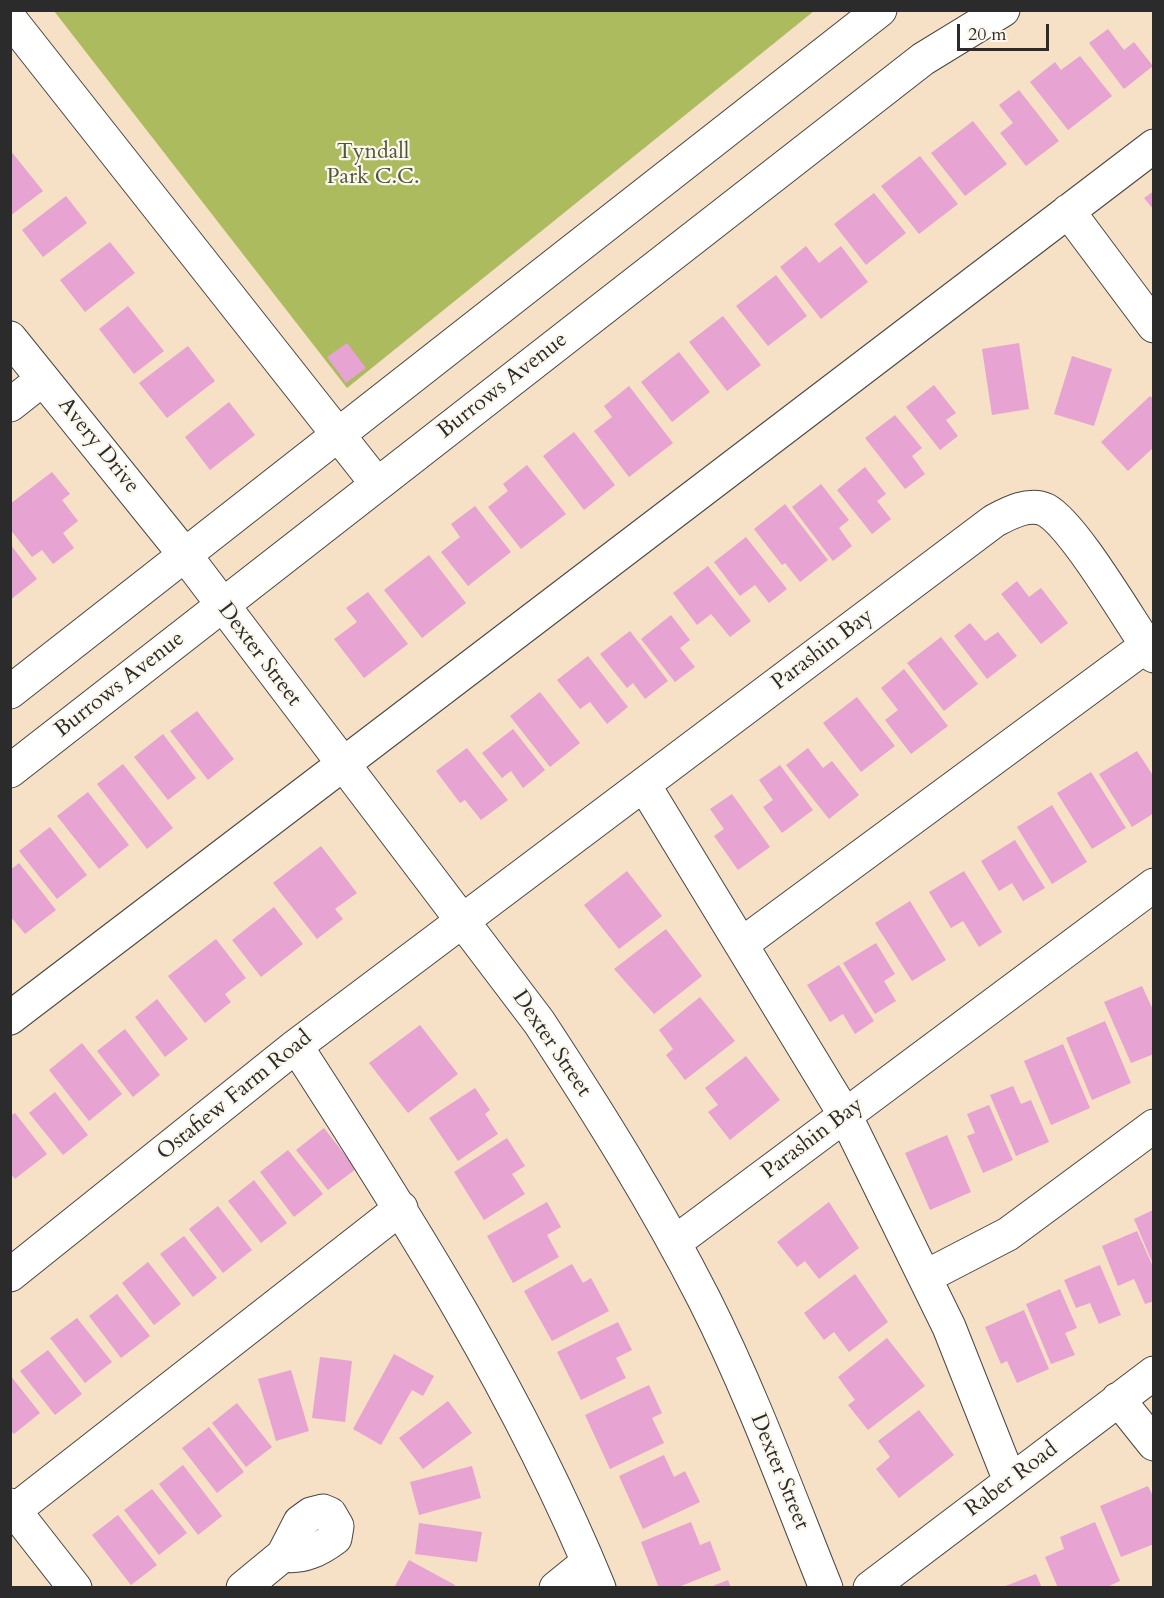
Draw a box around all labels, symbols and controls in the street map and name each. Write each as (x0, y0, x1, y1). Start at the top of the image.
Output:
scale bar (960, 12, 1052, 50)
text: 20 m (968, 22, 1007, 47)
park label: Tyndall Park C.C. (326, 140, 420, 192)
street label: Burrows Avenue (433, 327, 573, 445)
street label: Avery Drive (51, 393, 145, 499)
street label: Dexter Street (212, 598, 306, 712)
street label: Parashin Bay (767, 603, 879, 697)
street label: Burrows Avenue (50, 626, 190, 744)
street label: Dexter Street (506, 986, 596, 1102)
street label: Ostafiew Farm Road (152, 1025, 318, 1167)
street label: Parashin Bay (757, 1092, 869, 1186)
street label: Dexter Street (744, 1410, 814, 1534)
street label: Raber Road (961, 1437, 1063, 1523)

